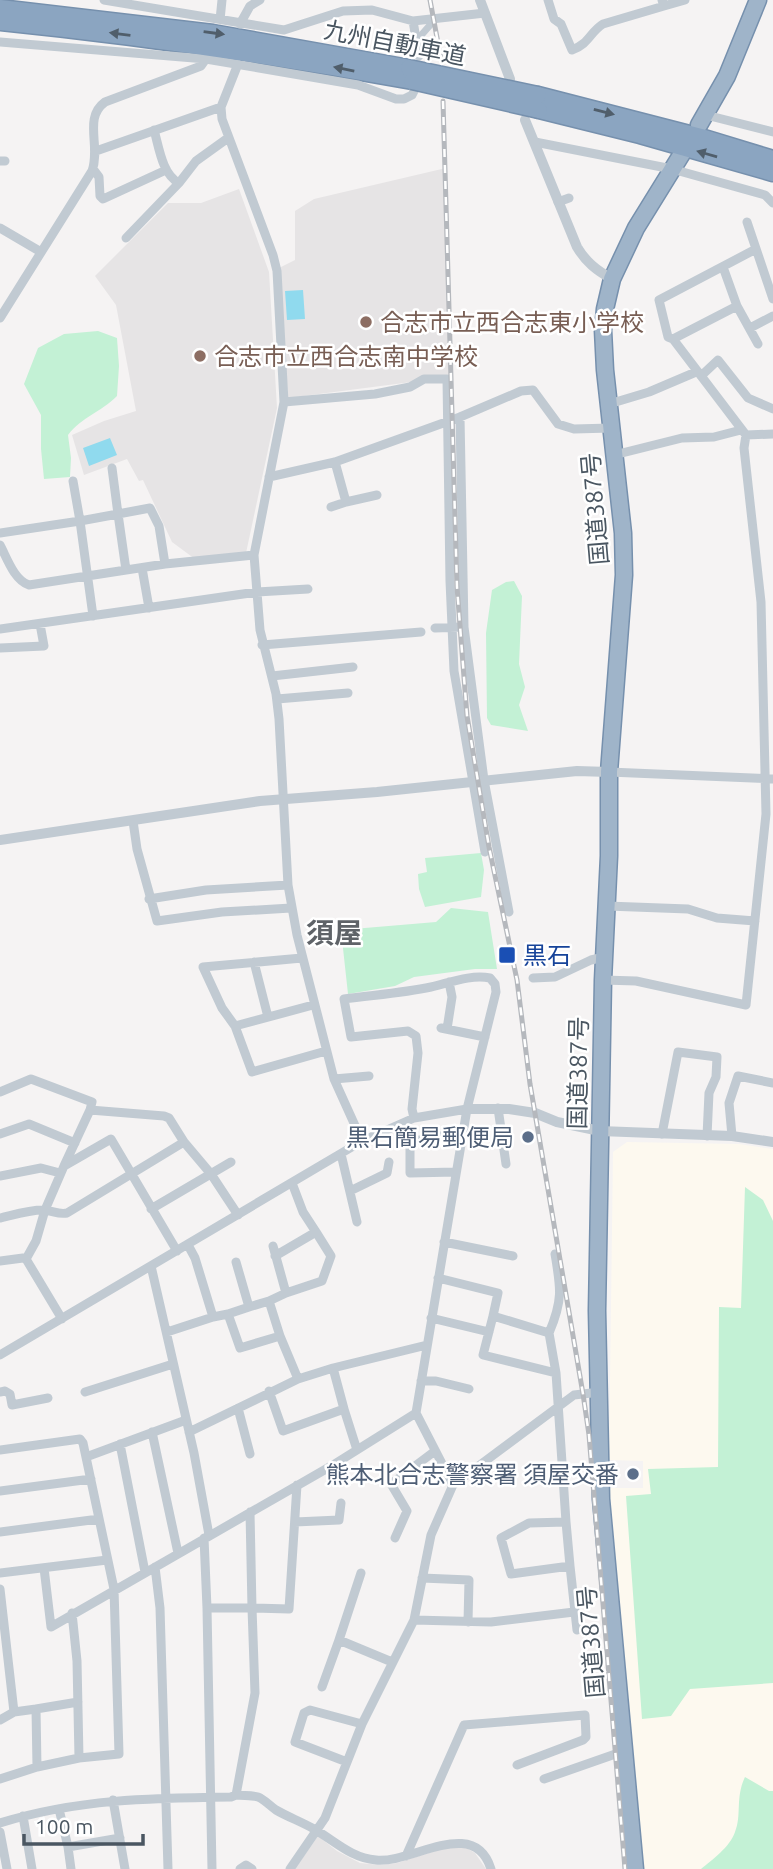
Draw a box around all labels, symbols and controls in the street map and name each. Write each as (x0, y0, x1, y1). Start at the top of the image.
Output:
street label: 九州自動車道 (322, 16, 468, 70)
one-way arrow (203, 28, 225, 39)
one-way arrow (108, 29, 130, 40)
one-way arrow (333, 63, 355, 74)
one-way arrow (593, 107, 615, 118)
one-way arrow (697, 148, 718, 158)
place label: 合志市立西合志東小学校 (380, 309, 644, 336)
marker: 合志市立西合志東小学校 (358, 314, 374, 330)
place label: 合志市立西合志南中学校 (214, 343, 478, 370)
marker: 合志市立西合志南中学校 (192, 348, 208, 364)
street label: 国道387号 (577, 452, 613, 566)
district label: 須屋 (306, 917, 362, 948)
place label: 黒石 (523, 942, 571, 969)
marker: 黒石 (497, 945, 517, 965)
street label: 国道387号 (564, 1016, 592, 1130)
place label: 黒石簡易郵便局 (346, 1124, 514, 1151)
marker: 黒石簡易郵便局 (520, 1129, 536, 1145)
place label: 熊本北合志警察署 須屋交番 (326, 1461, 619, 1488)
marker: 熊本北合志警察署 須屋交番 (625, 1466, 641, 1482)
street label: 国道387号 (573, 1585, 609, 1699)
scale bar (24, 1802, 144, 1846)
text: 100 m (35, 1814, 93, 1838)

